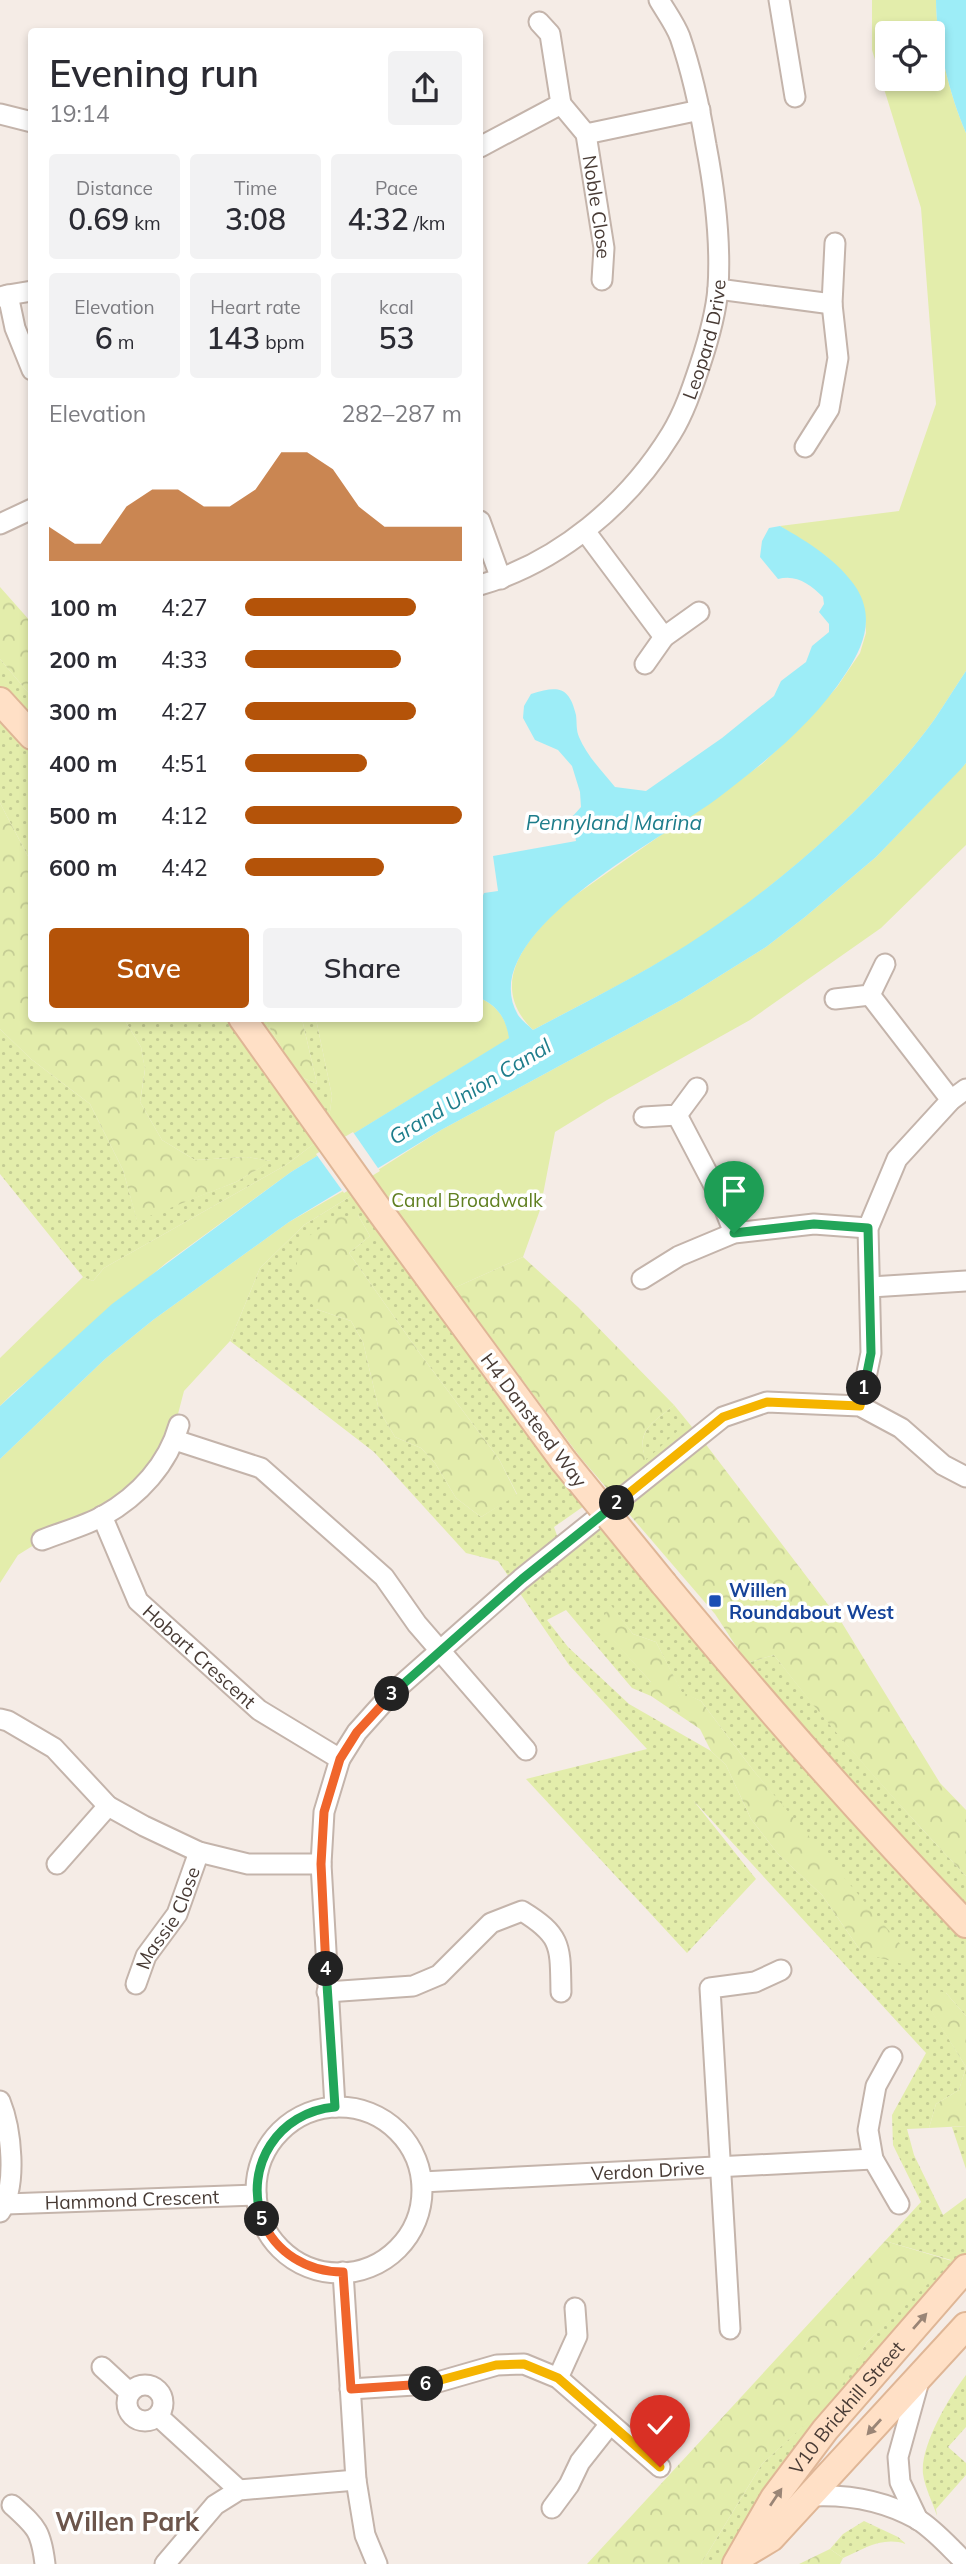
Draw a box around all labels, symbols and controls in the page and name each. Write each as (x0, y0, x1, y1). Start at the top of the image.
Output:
map controls (875, 21, 945, 91)
button: locate (875, 21, 945, 91)
text: Evening run (49, 49, 259, 97)
button: share (388, 51, 462, 125)
text: 19:14 (49, 99, 109, 128)
street label: Noble Close (578, 154, 616, 260)
text: Distance (76, 176, 153, 200)
text: Time (234, 176, 277, 200)
text: Pace (375, 176, 418, 200)
text: 0.69 (68, 200, 129, 238)
text: 3:08 (225, 200, 286, 238)
text: 4:32 (348, 200, 409, 238)
text: km (129, 211, 161, 235)
text: /km (409, 211, 445, 235)
street label: Leopard Drive (677, 279, 730, 403)
text: Elevation (74, 295, 155, 319)
text: Heart rate (210, 295, 301, 319)
text: kcal (379, 295, 414, 319)
text: 6 (95, 319, 113, 357)
text: 143 (206, 319, 260, 357)
text: 53 (379, 319, 415, 357)
text: m (113, 330, 134, 354)
text: bpm (260, 330, 305, 354)
text: Elevation (49, 399, 146, 428)
text: 282–287 m (341, 399, 462, 428)
text: 100 m (49, 593, 117, 622)
text: 4:27 (161, 593, 208, 622)
text: 200 m (49, 645, 117, 674)
text: 4:33 (161, 645, 208, 674)
text: 300 m (49, 697, 117, 726)
text: 4:27 (161, 697, 208, 726)
text: 400 m (49, 749, 117, 778)
text: 4:51 (161, 749, 208, 778)
text: 500 m (49, 801, 117, 830)
text: 4:12 (161, 801, 208, 830)
water label: Pennyland Marina (526, 809, 702, 835)
text: 600 m (49, 853, 117, 882)
text: 4:42 (161, 853, 208, 882)
button: Save (49, 928, 249, 1008)
button: Share (263, 928, 462, 1008)
water label: Grand Union Canal (384, 1032, 555, 1150)
pin (704, 1161, 764, 1233)
icon: arrive (715, 1172, 753, 1210)
park label: Canal Broadwalk (391, 1188, 543, 1212)
street label: H4 Dansteed Way (476, 1348, 592, 1492)
pin: 1 (846, 1370, 882, 1406)
text: 1 (858, 1375, 869, 1399)
pin: 2 (600, 1486, 634, 1520)
text: 2 (611, 1490, 622, 1514)
place label: Willen Roundabout West (729, 1578, 894, 1624)
marker: Willen Roundabout West (707, 1593, 723, 1609)
street label: Hobart Crescent (138, 1599, 261, 1714)
pin: 3 (374, 1676, 410, 1712)
text: 3 (386, 1681, 397, 1705)
street label: Massie Close (130, 1863, 205, 1972)
pin: 4 (308, 1952, 344, 1986)
text: 4 (320, 1956, 331, 1980)
street label: Verdon Drive (590, 2156, 705, 2185)
street label: Hammond Crescent (44, 2184, 220, 2215)
pin: 5 (244, 2202, 280, 2236)
text: 5 (256, 2206, 267, 2230)
one-way arrow (912, 2312, 928, 2330)
street label: V10 Brickhill Street (784, 2336, 909, 2479)
pin: 6 (408, 2366, 444, 2402)
text: 6 (420, 2371, 431, 2395)
pin (630, 2395, 690, 2467)
icon: check (641, 2406, 679, 2444)
one-way arrow (866, 2418, 882, 2436)
one-way arrow (769, 2488, 783, 2506)
district label: Willen Park (55, 2505, 200, 2538)

